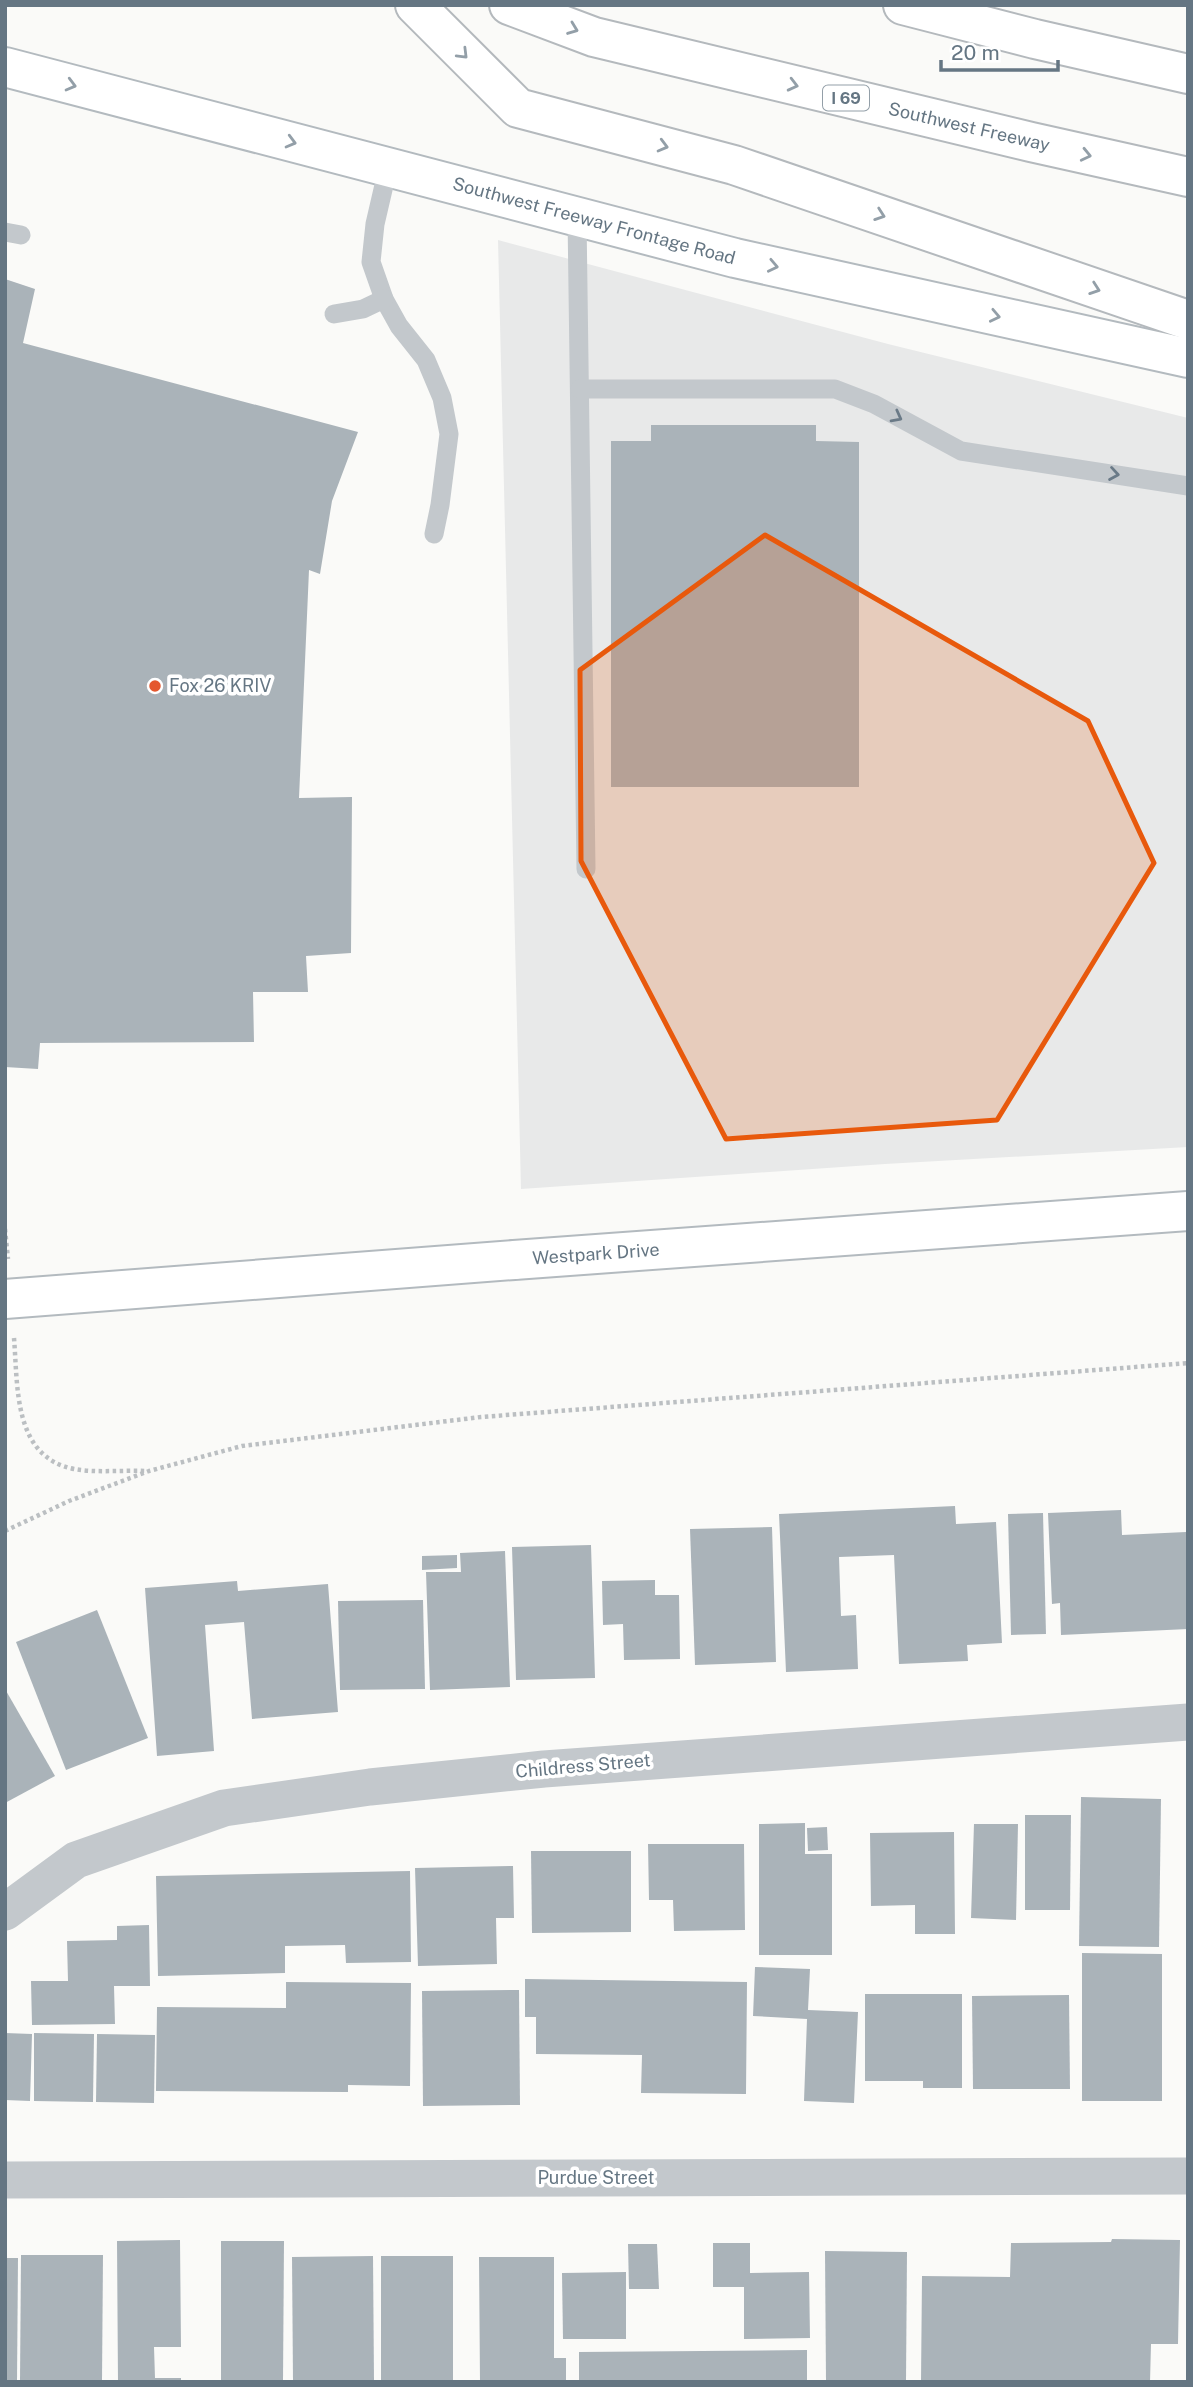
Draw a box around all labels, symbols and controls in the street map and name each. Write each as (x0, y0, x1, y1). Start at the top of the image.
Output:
one-way arrow (566, 21, 578, 35)
scale bar (941, 28, 1058, 72)
text: 20 m (951, 40, 1000, 65)
one-way arrow (455, 45, 468, 58)
one-way arrow (65, 77, 77, 91)
one-way arrow (787, 77, 799, 91)
road number: I 69 (823, 86, 869, 110)
street label: Southwest Freeway (886, 98, 1052, 155)
one-way arrow (285, 134, 297, 148)
one-way arrow (657, 138, 669, 152)
one-way arrow (1080, 146, 1092, 161)
street label: Southwest Freeway Frontage Road (450, 173, 738, 268)
one-way arrow (874, 207, 886, 221)
one-way arrow (767, 258, 779, 273)
one-way arrow (1089, 281, 1101, 295)
one-way arrow (989, 307, 1001, 322)
one-way arrow (890, 408, 902, 422)
one-way arrow (1108, 467, 1120, 482)
place label: Fox 26 KRIV (169, 675, 271, 696)
marker: Fox 26 KRIV (147, 678, 163, 694)
street label: Westpark Drive (532, 1239, 660, 1268)
street label: Childress Street (515, 1749, 651, 1782)
street label: Purdue Street (537, 2167, 655, 2188)

